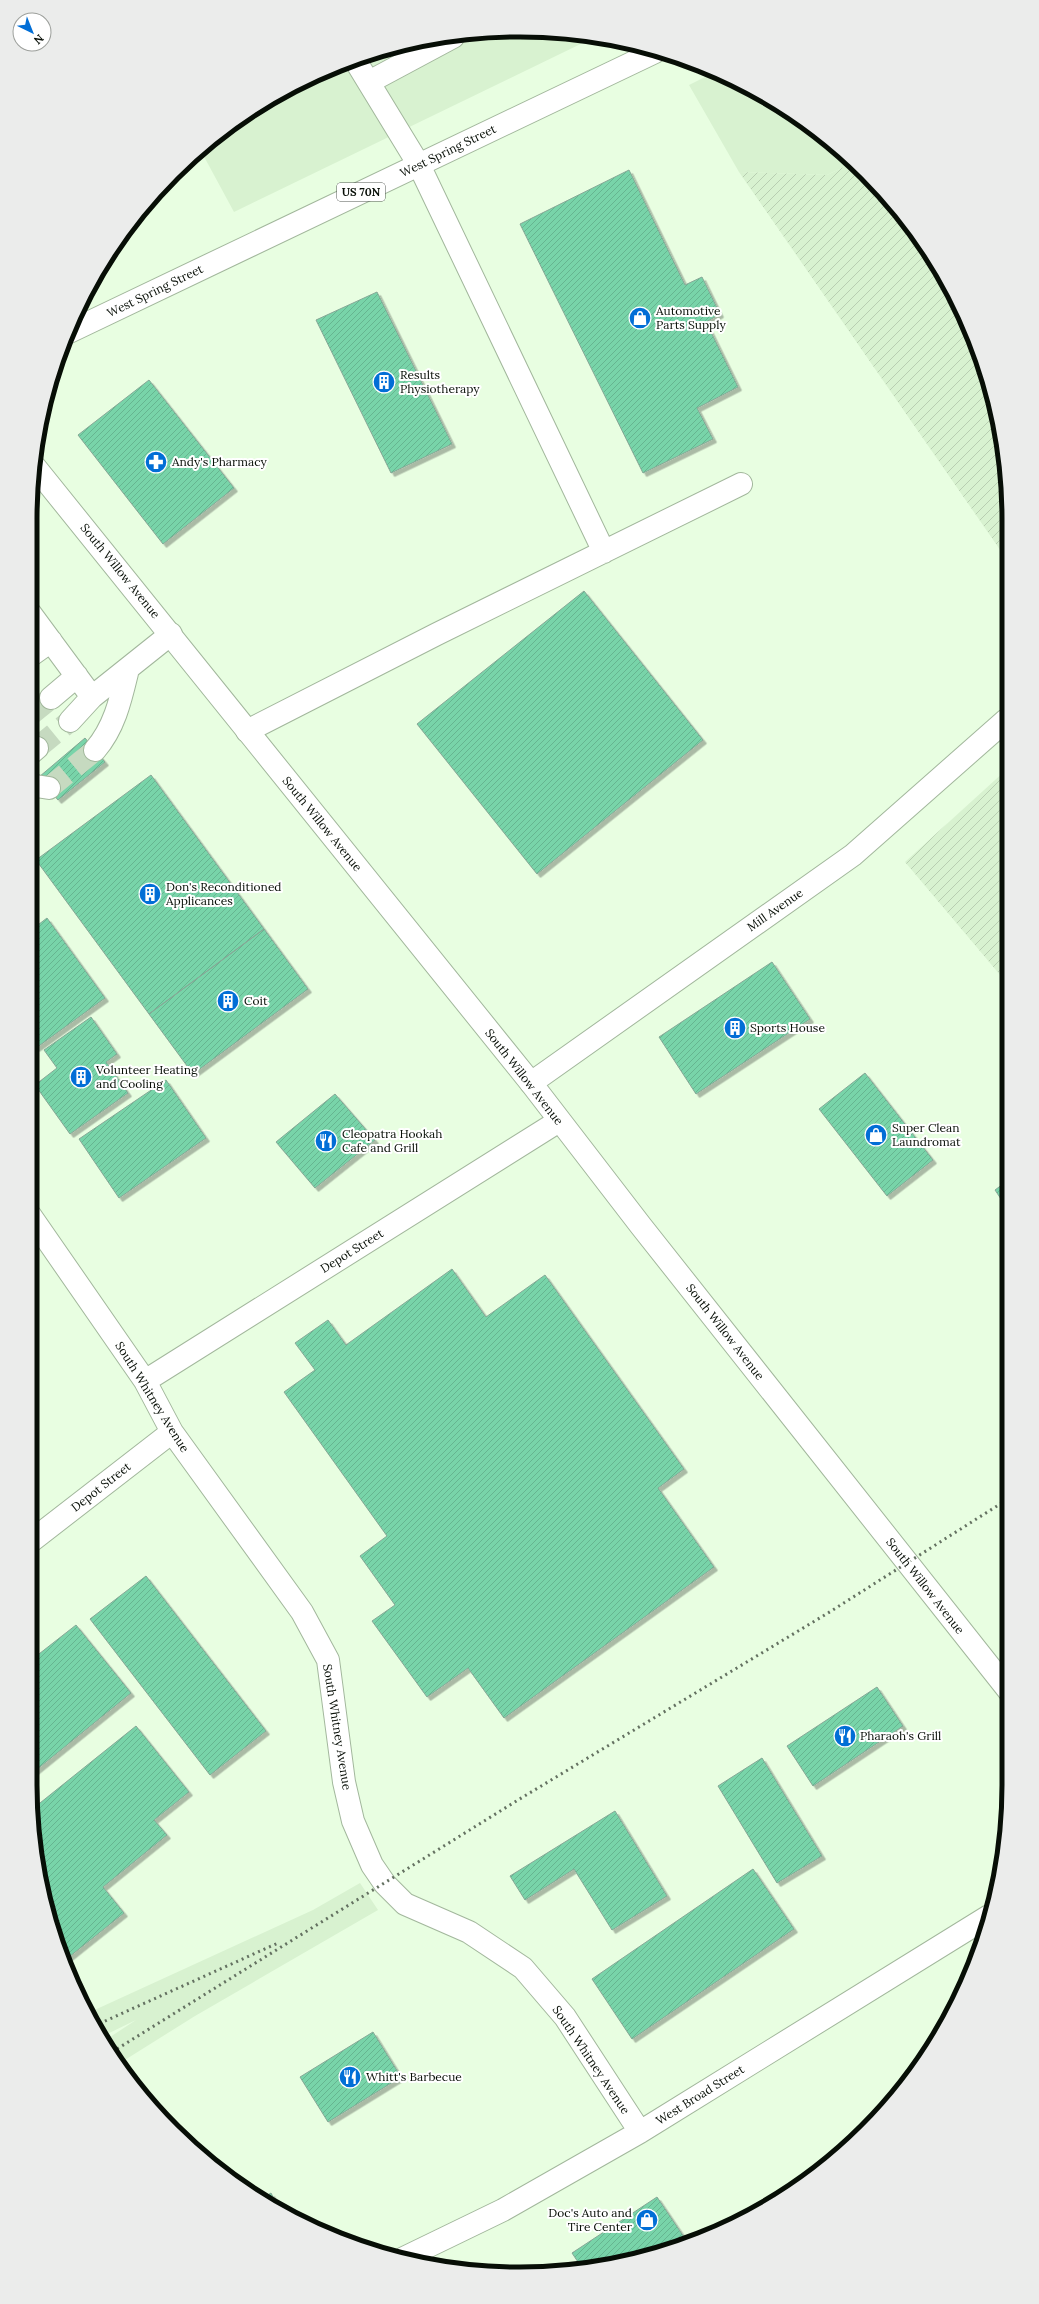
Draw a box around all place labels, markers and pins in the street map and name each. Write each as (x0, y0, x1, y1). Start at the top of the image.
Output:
place label: Automotive Parts Supply (655, 303, 726, 332)
shop icon: Automotive Parts Supply (627, 305, 653, 331)
place label: Results Physiotherapy (400, 367, 480, 396)
building icon: Results Physiotherapy (371, 369, 397, 395)
pharmacy icon: Andy's Pharmacy (143, 449, 169, 475)
place label: Andy's Pharmacy (171, 454, 267, 469)
place label: Don's Reconditioned Applicances (165, 879, 282, 908)
building icon: Don's Reconditioned Applicances (137, 881, 163, 907)
building icon: Coit (215, 988, 241, 1014)
place label: Coit (244, 993, 268, 1008)
building icon: Sports House (722, 1015, 748, 1041)
place label: Sports House (750, 1020, 825, 1035)
place label: Volunteer Heating and Cooling (95, 1062, 198, 1091)
building icon: Volunteer Heating and Cooling (68, 1064, 94, 1090)
place label: Super Clean Laundromat (892, 1120, 961, 1149)
shop icon: Super Clean Laundromat (863, 1122, 889, 1148)
place label: Cleopatra Hookah Cafe and Grill (342, 1126, 442, 1155)
restaurant icon: Cleopatra Hookah Cafe and Grill (313, 1128, 339, 1154)
restaurant icon: Pharaoh's Grill (832, 1723, 858, 1749)
place label: Pharaoh's Grill (860, 1728, 941, 1743)
restaurant icon: Whitt's Barbecue (337, 2064, 363, 2090)
place label: Whitt's Barbecue (366, 2069, 462, 2084)
place label: Doc's Auto and Tire Center (548, 2205, 633, 2234)
shop icon: Doc's Auto and Tire Center (634, 2207, 660, 2233)

